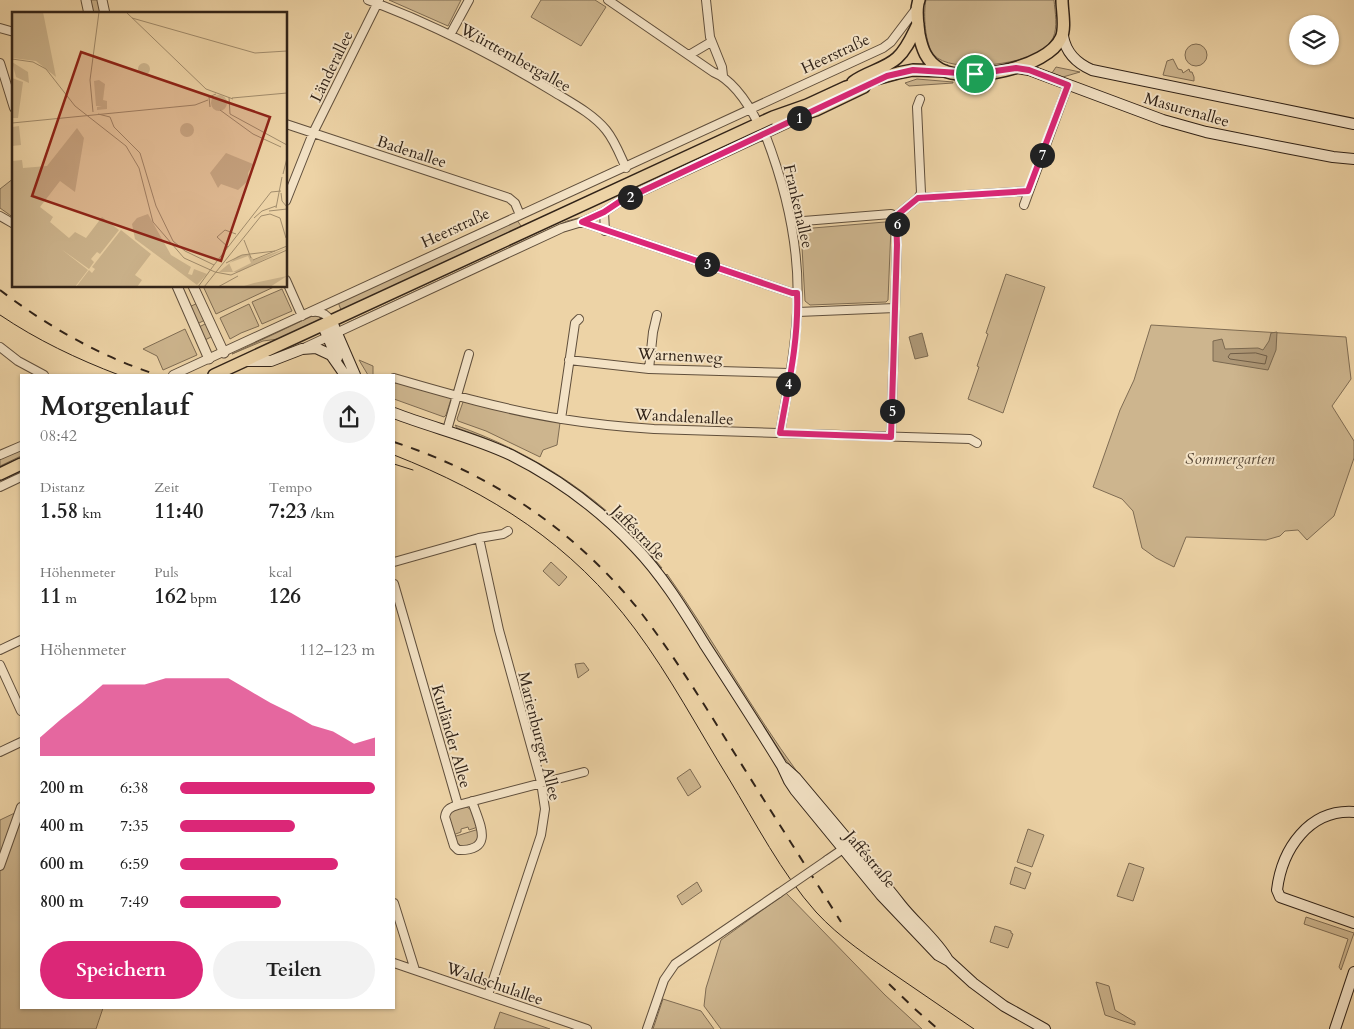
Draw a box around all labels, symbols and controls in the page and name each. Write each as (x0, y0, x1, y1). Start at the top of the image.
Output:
inset map (12, 12, 288, 288)
map controls (1289, 15, 1339, 65)
button: layers (1289, 15, 1339, 65)
street label: Württembergallee (455, 18, 575, 97)
street label: Länderallee (305, 27, 359, 106)
street label: Heerstraße (797, 28, 873, 79)
pin (954, 53, 996, 95)
icon: arrive (961, 60, 989, 88)
street label: Masurenallee (1141, 87, 1232, 133)
pin: 1 (786, 106, 812, 130)
text: 1 (796, 109, 803, 128)
street label: Badenallee (374, 130, 449, 174)
pin: 7 (1030, 142, 1054, 168)
text: 7 (1039, 146, 1046, 165)
street label: Frankenallee (778, 162, 818, 250)
pin: 2 (618, 184, 642, 210)
text: 2 (627, 188, 634, 207)
street label: Heerstraße (417, 202, 493, 253)
pin: 6 (884, 212, 910, 236)
text: 6 (894, 215, 901, 234)
pin: 3 (694, 252, 720, 276)
text: 3 (704, 255, 711, 274)
street label: Warnenweg (636, 343, 723, 369)
pin: 4 (776, 372, 800, 396)
text: 4 (785, 375, 792, 394)
text: Morgenlauf (40, 387, 189, 425)
button: share (323, 391, 375, 443)
pin: 5 (880, 398, 904, 424)
text: 5 (889, 402, 896, 421)
street label: Wandalenallee (633, 403, 734, 431)
text: 08:42 (40, 425, 77, 447)
park label: Sommergarten (1185, 448, 1275, 470)
text: Distanz (40, 478, 85, 497)
text: Zeit (154, 478, 179, 497)
text: Tempo (269, 478, 312, 497)
text: 1.58 (40, 497, 78, 526)
text: 11:40 (154, 497, 203, 526)
text: 7:23 (269, 497, 307, 526)
street label: Jafféstraße (605, 499, 670, 565)
text: km (78, 504, 101, 523)
text: /km (307, 504, 335, 523)
text: Höhenmeter (40, 563, 115, 582)
text: Puls (154, 563, 179, 582)
text: kcal (269, 563, 292, 582)
text: 11 (40, 582, 62, 611)
text: 162 (154, 582, 187, 611)
text: 126 (269, 582, 301, 611)
text: m (62, 589, 77, 608)
text: bpm (187, 589, 217, 608)
text: Höhenmeter (40, 639, 126, 661)
text: 112–123 m (299, 639, 375, 661)
street label: Marienburger Allee (512, 669, 566, 803)
street label: Kurländer Allee (426, 682, 476, 791)
text: 200 m (40, 777, 84, 799)
text: 6:38 (120, 777, 149, 799)
text: 400 m (40, 815, 84, 837)
text: 7:35 (120, 815, 149, 837)
street label: Jafféstraße (838, 825, 901, 893)
text: 600 m (40, 853, 84, 875)
text: 6:59 (120, 853, 149, 875)
text: 800 m (40, 891, 84, 913)
text: 7:49 (120, 891, 149, 913)
button: Speichern (40, 941, 203, 999)
button: Teilen (213, 941, 375, 999)
street label: Waldschulallee (442, 957, 546, 1011)

